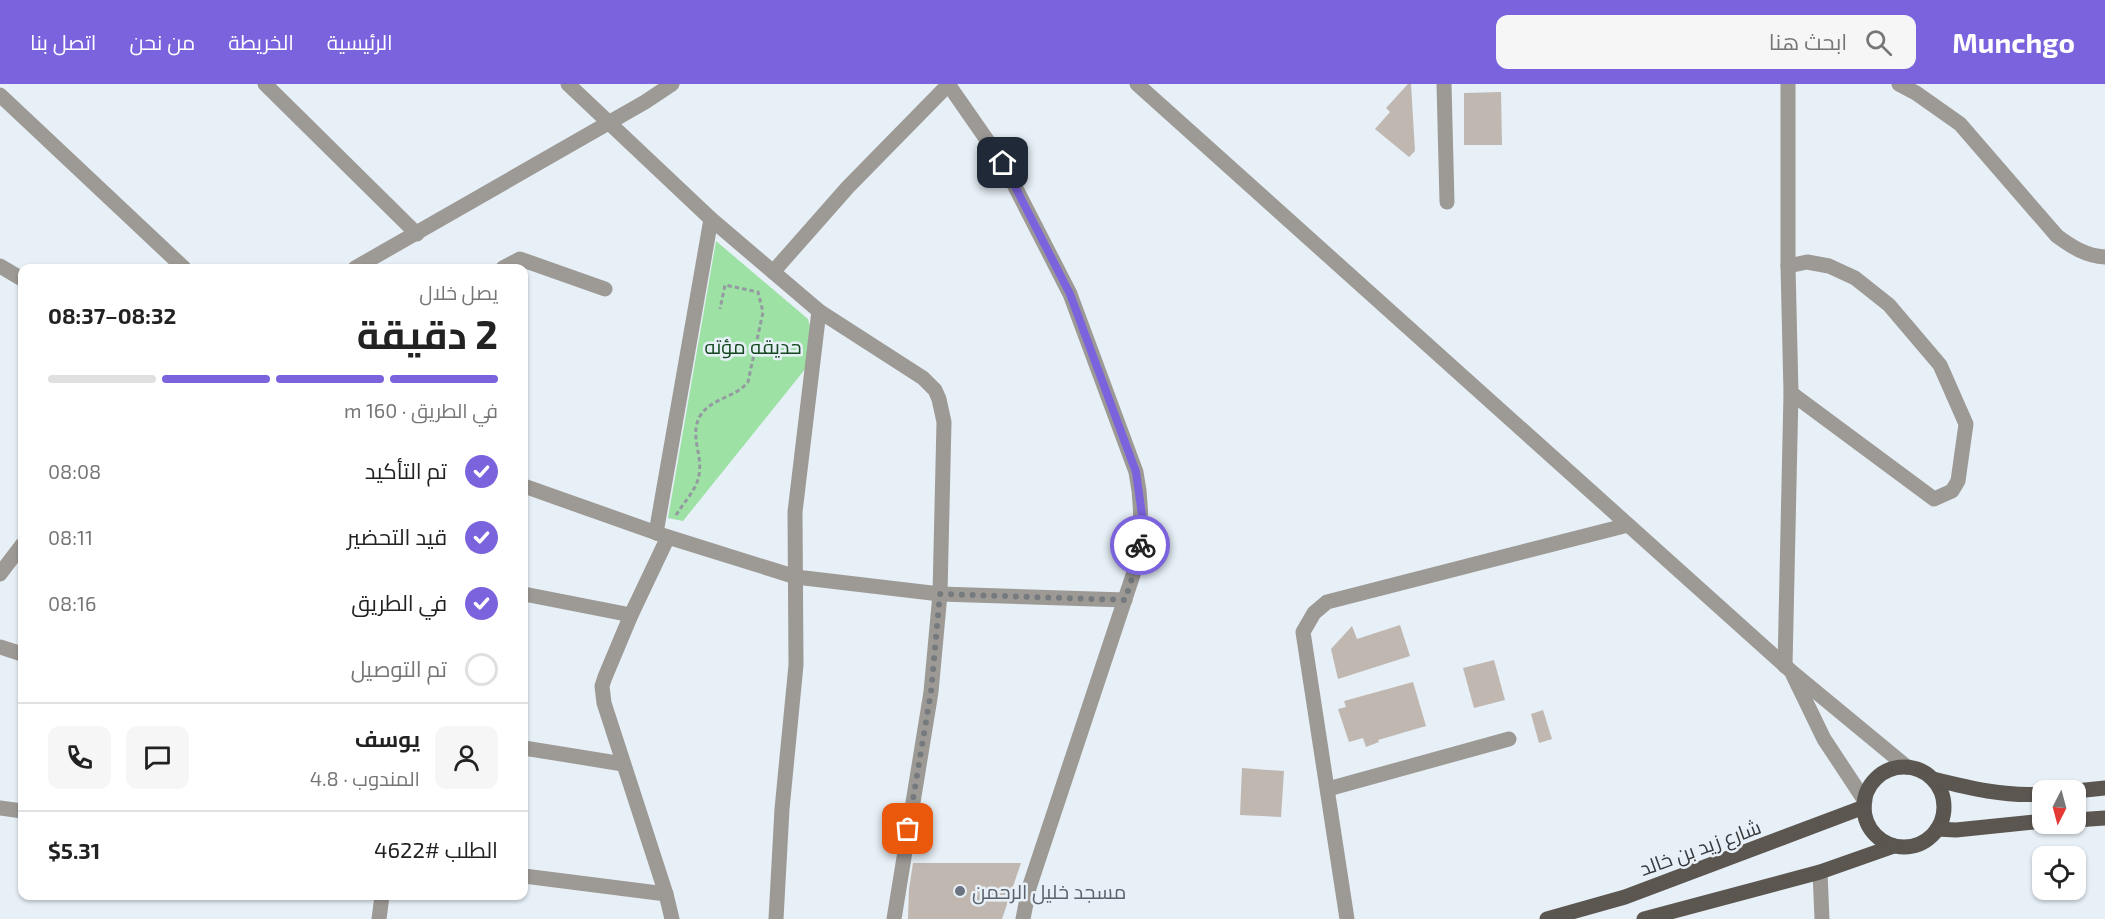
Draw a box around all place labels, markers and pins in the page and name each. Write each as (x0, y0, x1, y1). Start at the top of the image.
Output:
pin (977, 137, 1028, 188)
pin (882, 803, 933, 854)
place label: مسجد خليل الرحمن (972, 879, 1126, 905)
marker: مسجد خليل الرحمن (953, 884, 967, 898)

